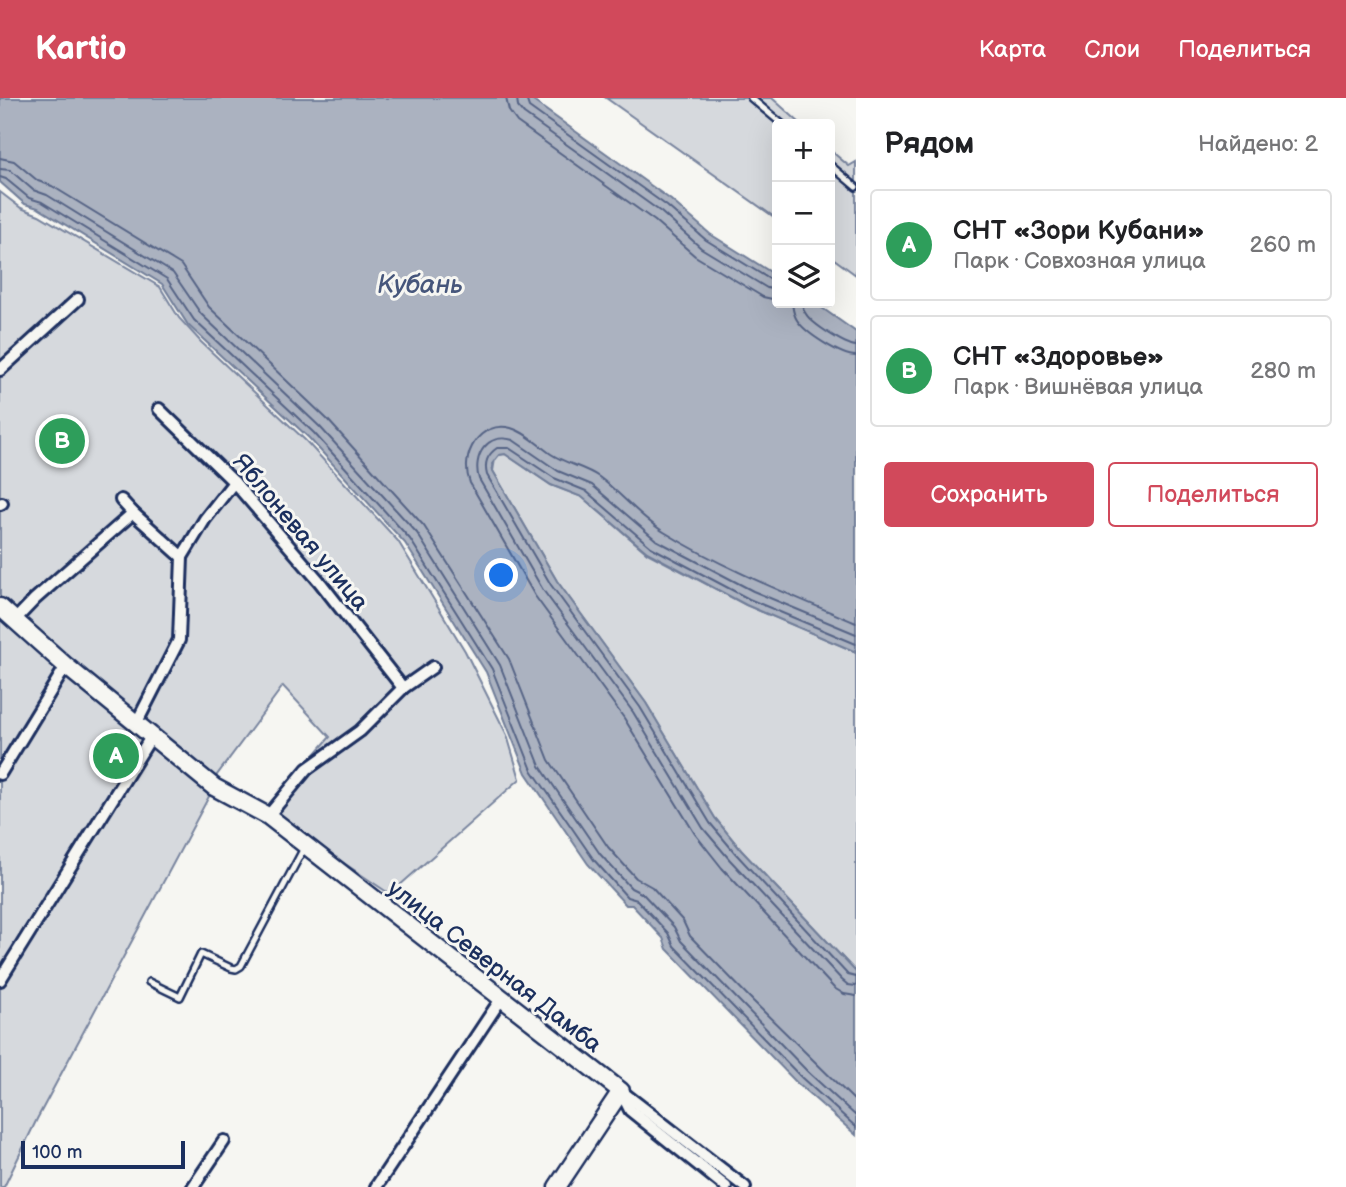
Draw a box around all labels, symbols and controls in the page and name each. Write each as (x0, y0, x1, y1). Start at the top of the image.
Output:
text: Kartio (35, 29, 127, 69)
text: Карта (979, 35, 1046, 64)
text: Слои (1084, 35, 1140, 64)
text: Поделиться (1178, 35, 1311, 64)
map controls (772, 119, 835, 308)
button: + (772, 119, 835, 182)
text: Рядом (884, 126, 974, 162)
text: Найдено: 2 (1198, 130, 1318, 158)
button: − (772, 182, 835, 245)
text: СНТ «Зори Кубани» (953, 216, 1205, 247)
text: A (902, 231, 916, 259)
text: 260 m (1250, 231, 1316, 259)
button: layers (772, 245, 835, 308)
text: Парк · Совхозная улица (953, 247, 1206, 275)
water label: Кубань (377, 270, 463, 301)
text: СНТ «Здоровье» (953, 342, 1164, 373)
text: B (901, 357, 917, 385)
text: 280 m (1250, 357, 1316, 385)
text: Парк · Вишнёвая улица (953, 373, 1203, 401)
pin: B (39, 415, 85, 467)
street label: Яблоневая улица (227, 448, 375, 617)
button: Сохранить (884, 462, 1094, 527)
button: Поделиться (1108, 462, 1318, 527)
your location (484, 558, 518, 592)
pin: A (93, 730, 139, 782)
street label: улица Северная Дамба (382, 874, 608, 1059)
scale bar (21, 1138, 186, 1170)
text: 100 m (32, 1141, 83, 1164)

